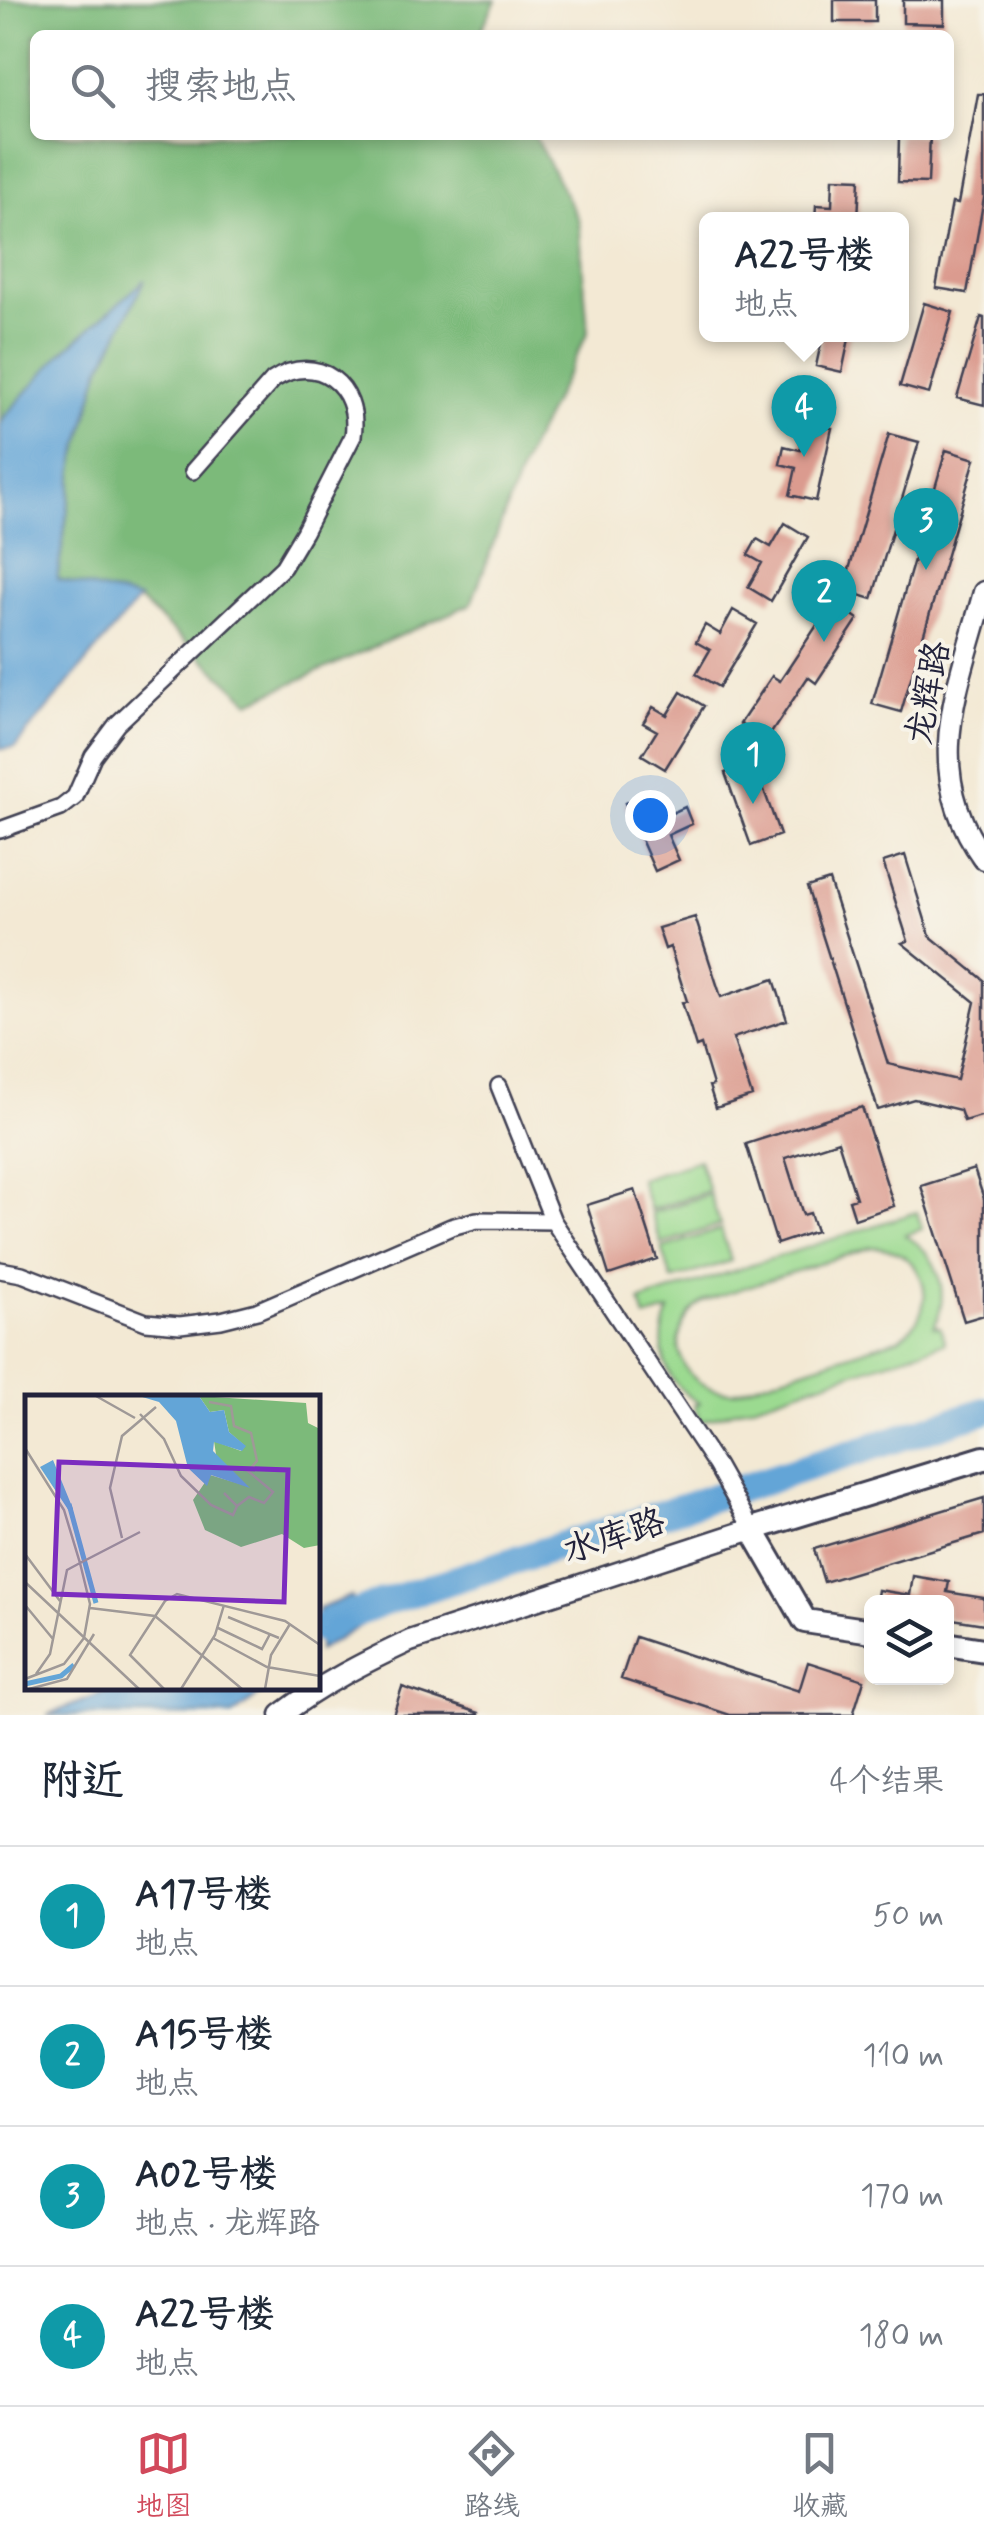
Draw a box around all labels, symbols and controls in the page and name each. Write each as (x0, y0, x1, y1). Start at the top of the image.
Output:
search box (30, 30, 954, 140)
icon: search (65, 58, 120, 113)
text: 搜索地点 (145, 63, 297, 112)
popup (699, 212, 909, 342)
text: A22号楼 (734, 232, 874, 281)
text: 地点 (734, 284, 798, 326)
pin: 4 (772, 374, 836, 457)
pin: 3 (894, 488, 958, 570)
pin: 2 (792, 560, 856, 642)
street label: 龙辉路 (896, 637, 962, 749)
pin: 1 (720, 722, 786, 804)
your location (625, 790, 676, 841)
inset map (25, 1395, 320, 1690)
street label: 水库路 (557, 1499, 671, 1575)
map controls (864, 1595, 954, 1685)
button: layers (864, 1595, 954, 1685)
text: 附近 (40, 1755, 124, 1810)
text: 4个结果 (829, 1761, 944, 1803)
text: A17号楼 (135, 1871, 272, 1920)
text: 1 (65, 1895, 80, 1937)
text: 50 m (872, 1895, 944, 1937)
text: 地点 (135, 1923, 199, 1965)
text: A15号楼 (135, 2011, 273, 2060)
text: 2 (65, 2035, 80, 2077)
text: 110 m (863, 2035, 944, 2077)
text: 地点 (135, 2063, 199, 2105)
text: A02号楼 (135, 2151, 277, 2200)
text: 3 (65, 2175, 80, 2217)
text: 170 m (860, 2175, 944, 2217)
text: 地点 · 龙辉路 (135, 2203, 320, 2245)
text: A22号楼 (135, 2291, 275, 2340)
text: 4 (63, 2315, 82, 2357)
text: 180 m (859, 2315, 944, 2357)
text: 地点 (135, 2343, 199, 2385)
tab: 地图 (136, 2426, 192, 2526)
tab: 路线 (464, 2426, 520, 2526)
tab: 收藏 (792, 2426, 848, 2526)

